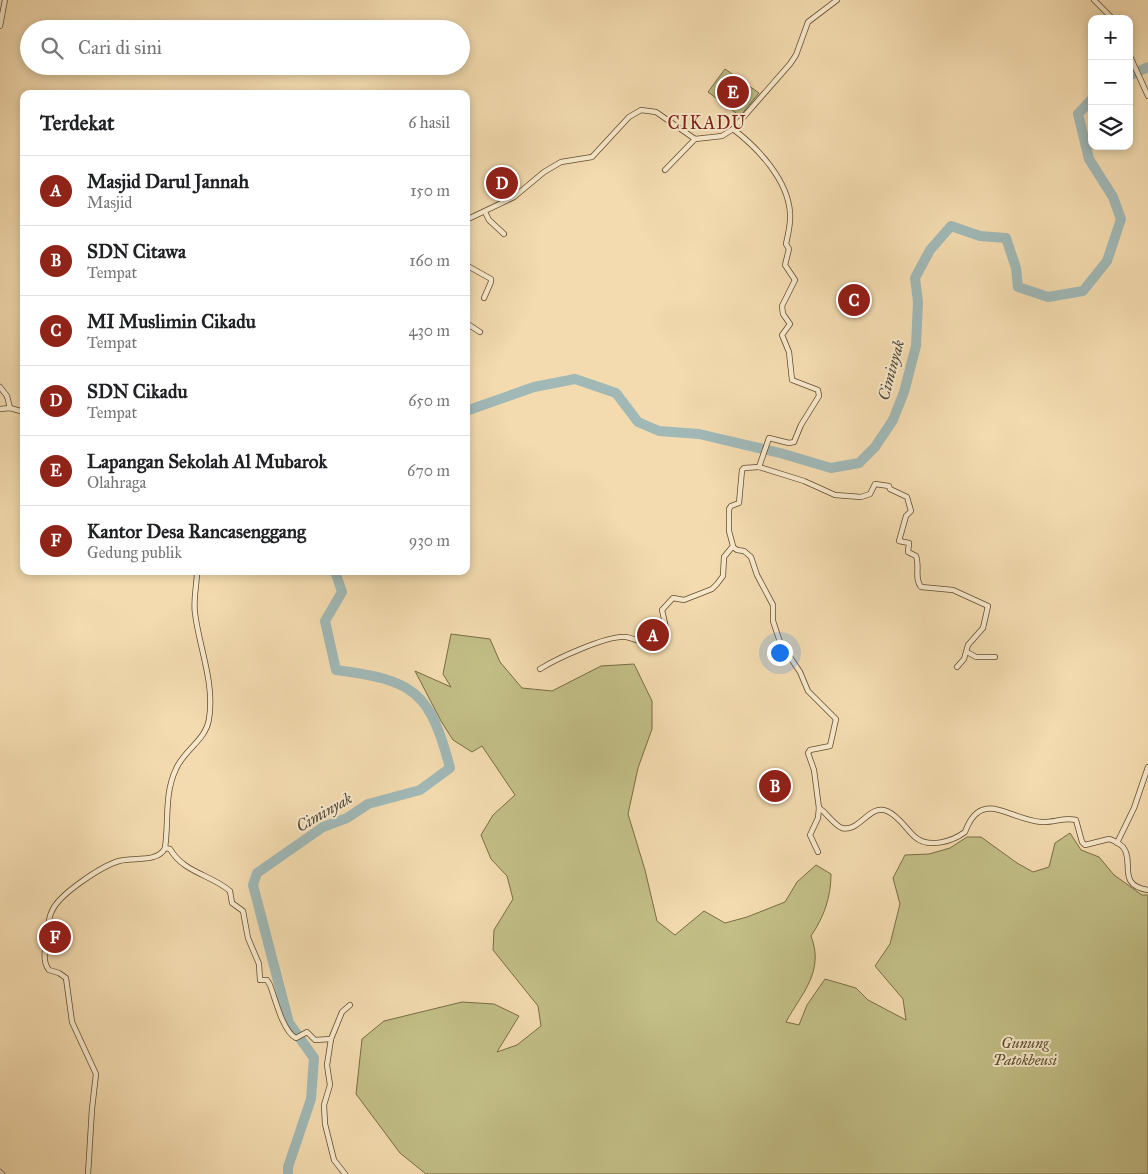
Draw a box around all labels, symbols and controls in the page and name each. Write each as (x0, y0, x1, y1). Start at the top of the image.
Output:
map controls (1088, 15, 1133, 150)
button: + (1088, 15, 1133, 60)
search box (20, 20, 470, 75)
icon: search (38, 34, 66, 62)
text: Cari di sini (78, 36, 162, 59)
button: − (1088, 60, 1133, 105)
pin: E (717, 73, 749, 111)
button: layers (1088, 105, 1133, 150)
text: Terdekat (40, 110, 114, 136)
district label: CIKADU (667, 112, 747, 134)
text: 6 hasil (408, 113, 450, 132)
pin: D (486, 164, 518, 202)
text: Masjid Darul Jannah (87, 170, 249, 193)
text: A (51, 181, 61, 200)
text: 150 m (410, 181, 450, 200)
text: Masjid (87, 193, 132, 212)
text: SDN Citawa (87, 240, 186, 263)
text: B (51, 251, 61, 270)
text: 160 m (409, 251, 450, 270)
text: Tempat (87, 263, 137, 282)
pin: C (838, 281, 870, 319)
text: MI Muslimin Cikadu (87, 310, 256, 333)
text: C (51, 321, 61, 340)
text: 430 m (408, 321, 450, 340)
text: Tempat (87, 333, 137, 352)
water label: Ciminyak (874, 338, 908, 402)
text: SDN Cikadu (87, 380, 188, 403)
text: D (50, 391, 62, 410)
text: 650 m (408, 391, 450, 410)
text: Tempat (87, 403, 137, 422)
text: Lapangan Sekolah Al Mubarok (87, 450, 327, 473)
text: E (50, 461, 62, 480)
text: 670 m (407, 461, 450, 480)
text: Olahraga (87, 473, 146, 492)
text: Kantor Desa Rancasenggang (87, 520, 306, 543)
text: F (51, 531, 61, 550)
text: 930 m (409, 531, 450, 550)
text: Gedung publik (87, 543, 182, 562)
pin: A (637, 616, 669, 654)
your location (767, 640, 793, 666)
pin: B (759, 767, 791, 805)
water label: Ciminyak (293, 788, 355, 836)
pin: F (39, 918, 71, 956)
park label: Gunung Patokbeusi (993, 1034, 1058, 1069)

